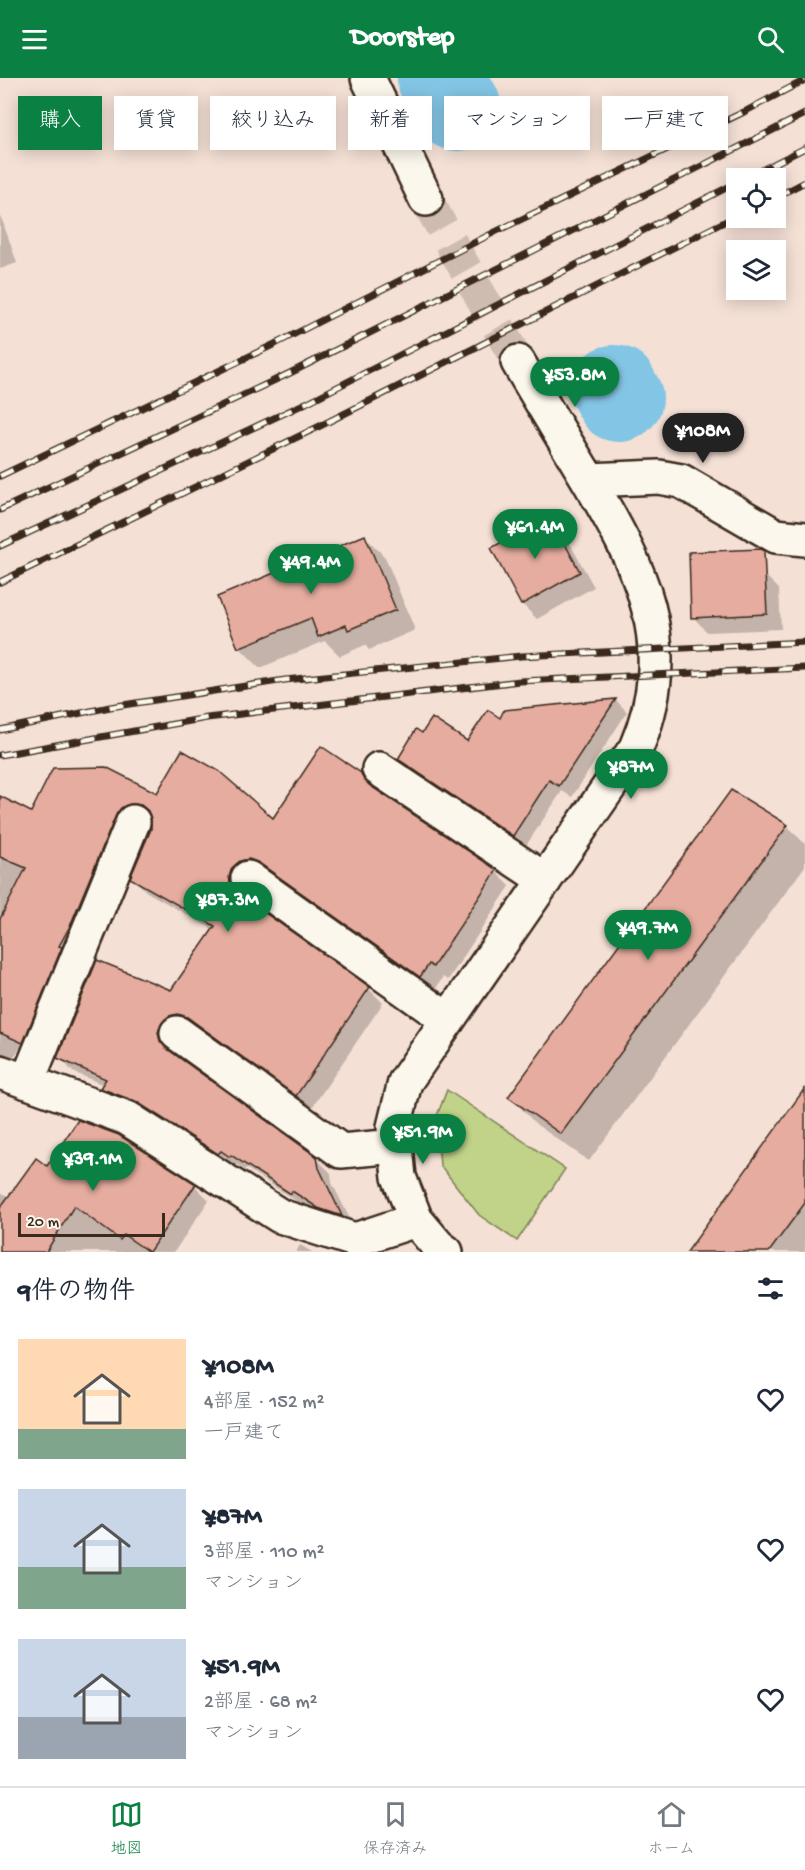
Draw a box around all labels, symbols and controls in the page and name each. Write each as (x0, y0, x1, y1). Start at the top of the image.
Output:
icon: menu (18, 23, 51, 56)
text: Doorstep (351, 23, 454, 55)
icon: search (754, 23, 787, 56)
chip: 購入 (18, 96, 102, 150)
chip: 賃貸 (114, 96, 198, 150)
chip: 絞り込み (210, 96, 336, 150)
chip: 新着 (348, 96, 432, 150)
chip: マンション (444, 96, 590, 150)
chip: 一戸建て (602, 96, 728, 150)
map controls (726, 168, 786, 300)
button: locate (726, 168, 786, 228)
button: layers (726, 240, 786, 300)
pin: ¥53.8M (526, 357, 624, 408)
text: ¥53.8M (544, 365, 606, 388)
pin: ¥108M (661, 413, 745, 464)
text: ¥108M (676, 421, 730, 444)
pin: ¥61.4M (486, 509, 584, 560)
text: ¥61.4M (506, 517, 564, 540)
pin: ¥49.4M (262, 544, 360, 595)
text: ¥49.4M (282, 552, 340, 575)
pin: ¥87M (595, 749, 667, 800)
text: ¥87M (609, 757, 653, 780)
pin: ¥87.3M (179, 882, 277, 933)
text: ¥87.3M (197, 890, 259, 913)
pin: ¥49.7M (599, 910, 697, 961)
text: ¥49.7M (618, 918, 678, 941)
pin: ¥51.9M (374, 1114, 472, 1165)
text: ¥51.9M (394, 1122, 452, 1145)
pin: ¥39.1M (44, 1141, 142, 1192)
text: ¥39.1M (64, 1149, 122, 1172)
scale bar (18, 1210, 165, 1238)
text: 20 m (27, 1214, 59, 1233)
icon: filters (754, 1272, 787, 1305)
text: 9件の物件 (18, 1278, 135, 1309)
text: ¥108M (204, 1353, 274, 1384)
icon: home (66, 1363, 138, 1435)
icon: heart (754, 1383, 787, 1416)
text: 4部屋 · 152 m² (204, 1392, 324, 1415)
text: 一戸建て (204, 1423, 284, 1446)
text: ¥87M (204, 1503, 262, 1534)
icon: home (66, 1513, 138, 1585)
icon: heart (754, 1533, 787, 1566)
text: 3部屋 · 110 m² (204, 1542, 325, 1565)
text: マンション (204, 1573, 303, 1596)
text: ¥51.9M (204, 1653, 279, 1684)
icon: home (66, 1663, 138, 1735)
icon: heart (754, 1683, 787, 1716)
text: 2部屋 · 68 m² (204, 1692, 318, 1715)
text: マンション (204, 1723, 303, 1746)
tab: 地図 (110, 1798, 143, 1860)
tab: 保存済み (363, 1798, 427, 1860)
tab: ホーム (648, 1798, 695, 1860)

